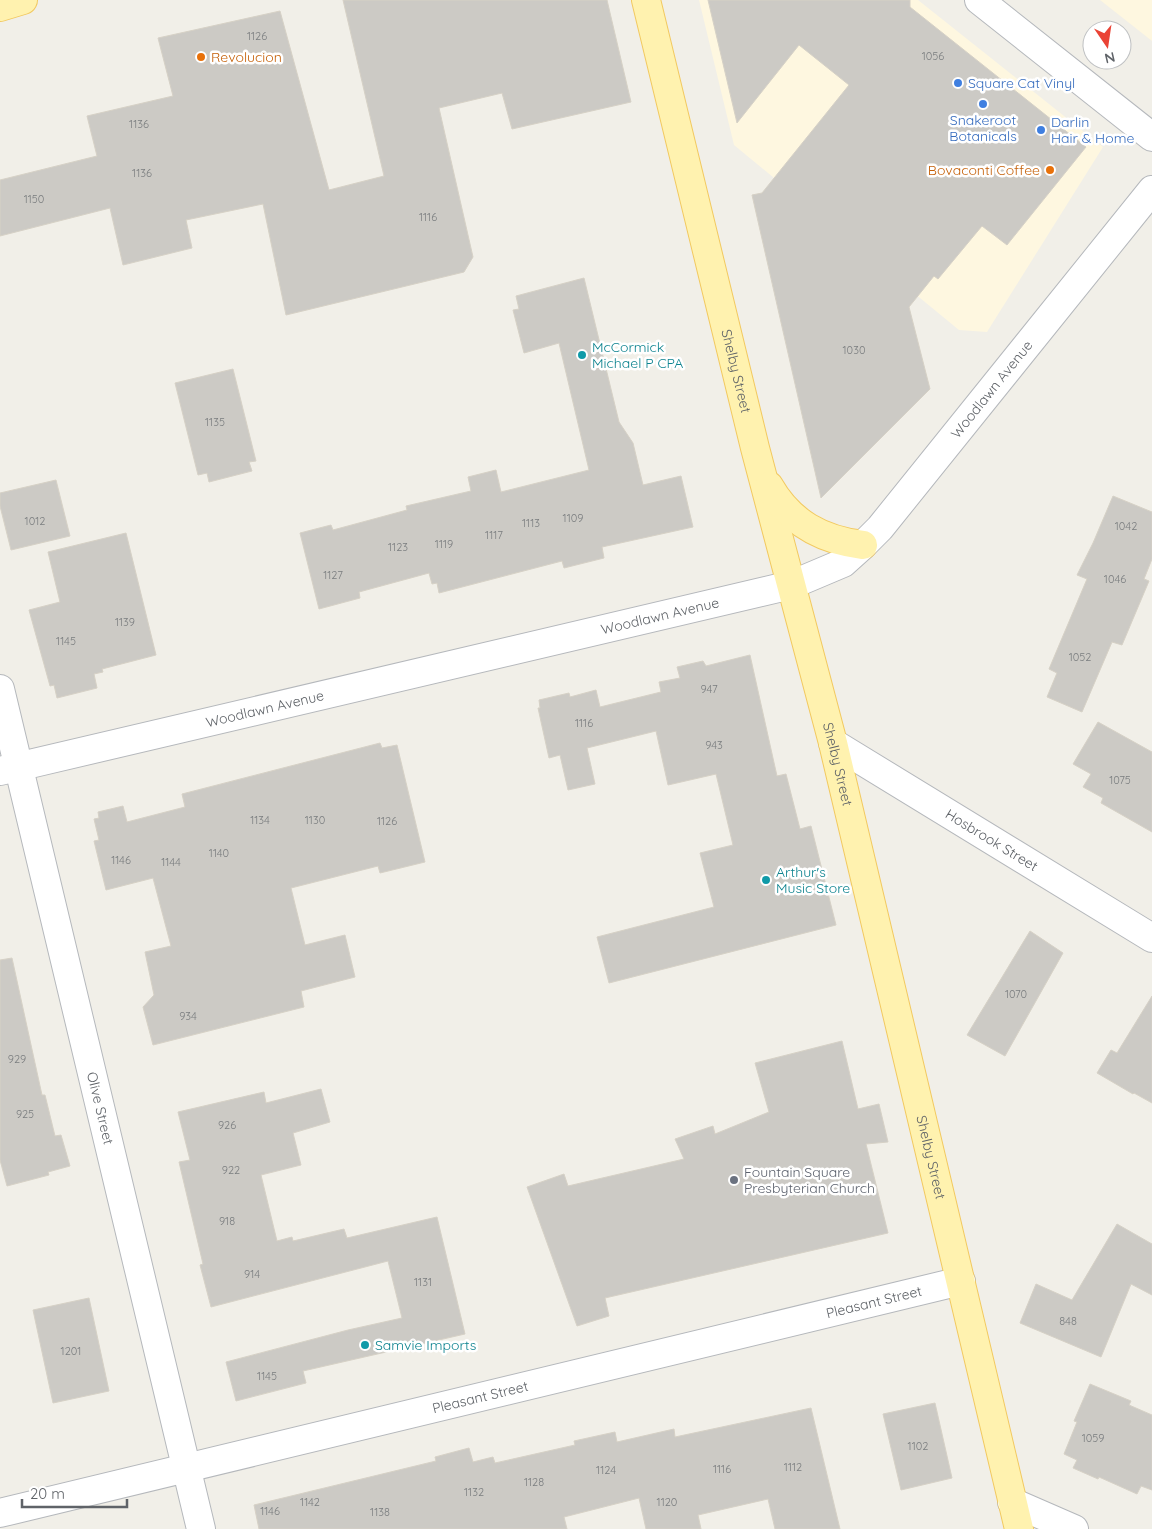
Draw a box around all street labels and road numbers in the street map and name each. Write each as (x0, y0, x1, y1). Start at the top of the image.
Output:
street label: Shelby Street (717, 327, 755, 415)
street label: Woodlawn Avenue (947, 337, 1037, 442)
street label: Woodlawn Avenue (599, 593, 721, 638)
street label: Woodlawn Avenue (204, 686, 326, 731)
street label: Shelby Street (819, 720, 857, 808)
street label: Hosbrook Street (942, 805, 1042, 875)
street label: Olive Street (83, 1070, 118, 1147)
street label: Shelby Street (912, 1114, 950, 1201)
street label: Pleasant Street (824, 1282, 924, 1322)
street label: Pleasant Street (430, 1377, 530, 1417)

